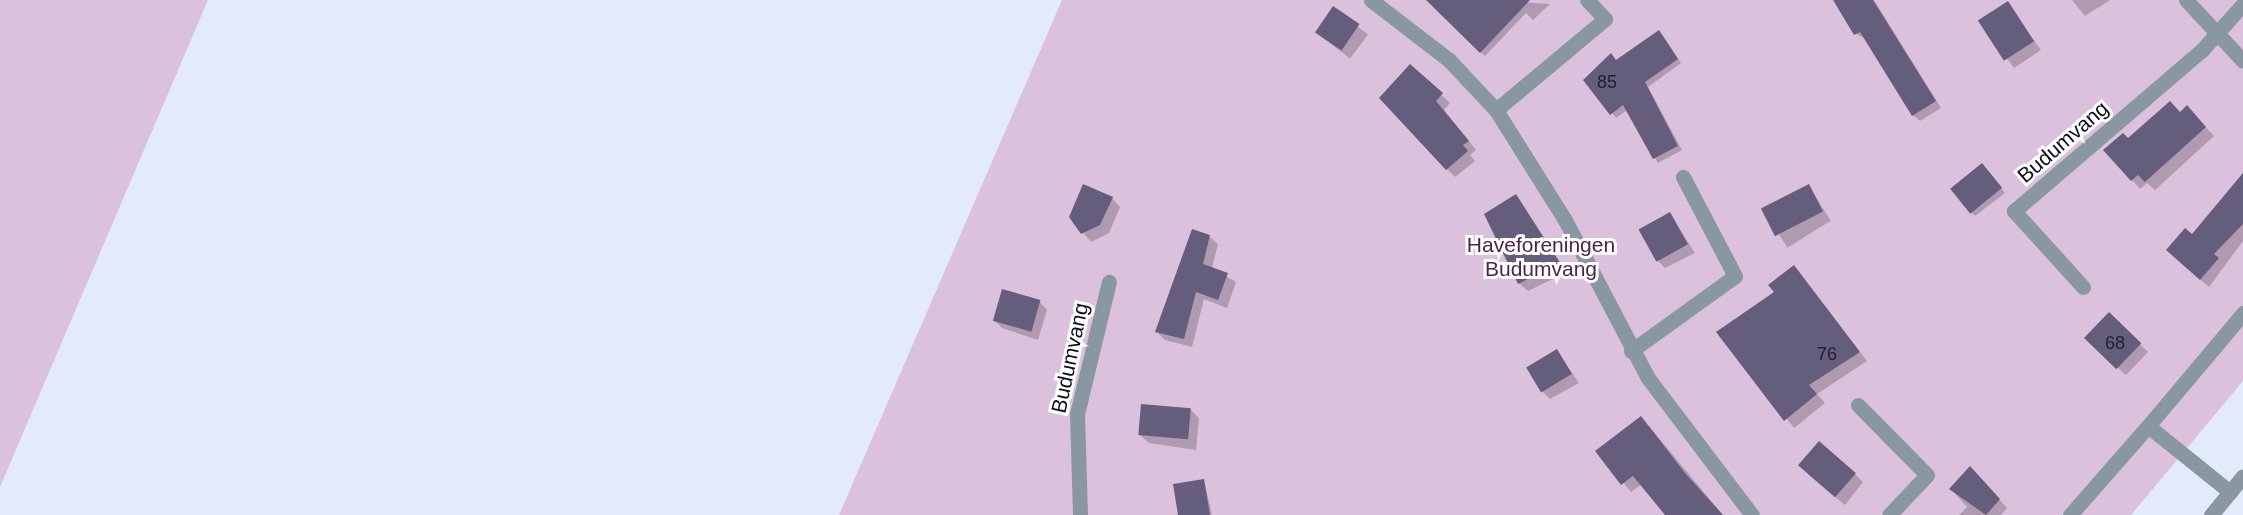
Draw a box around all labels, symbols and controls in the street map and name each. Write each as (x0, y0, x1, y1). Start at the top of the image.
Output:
house number: 85 (1597, 71, 1617, 93)
street label: Budumvang (2012, 96, 2114, 188)
park label: Haveforeningen Budumvang (1467, 232, 1615, 282)
street label: Budumvang (1046, 301, 1094, 415)
house number: 68 (2105, 332, 2125, 354)
house number: 76 (1817, 343, 1837, 365)

